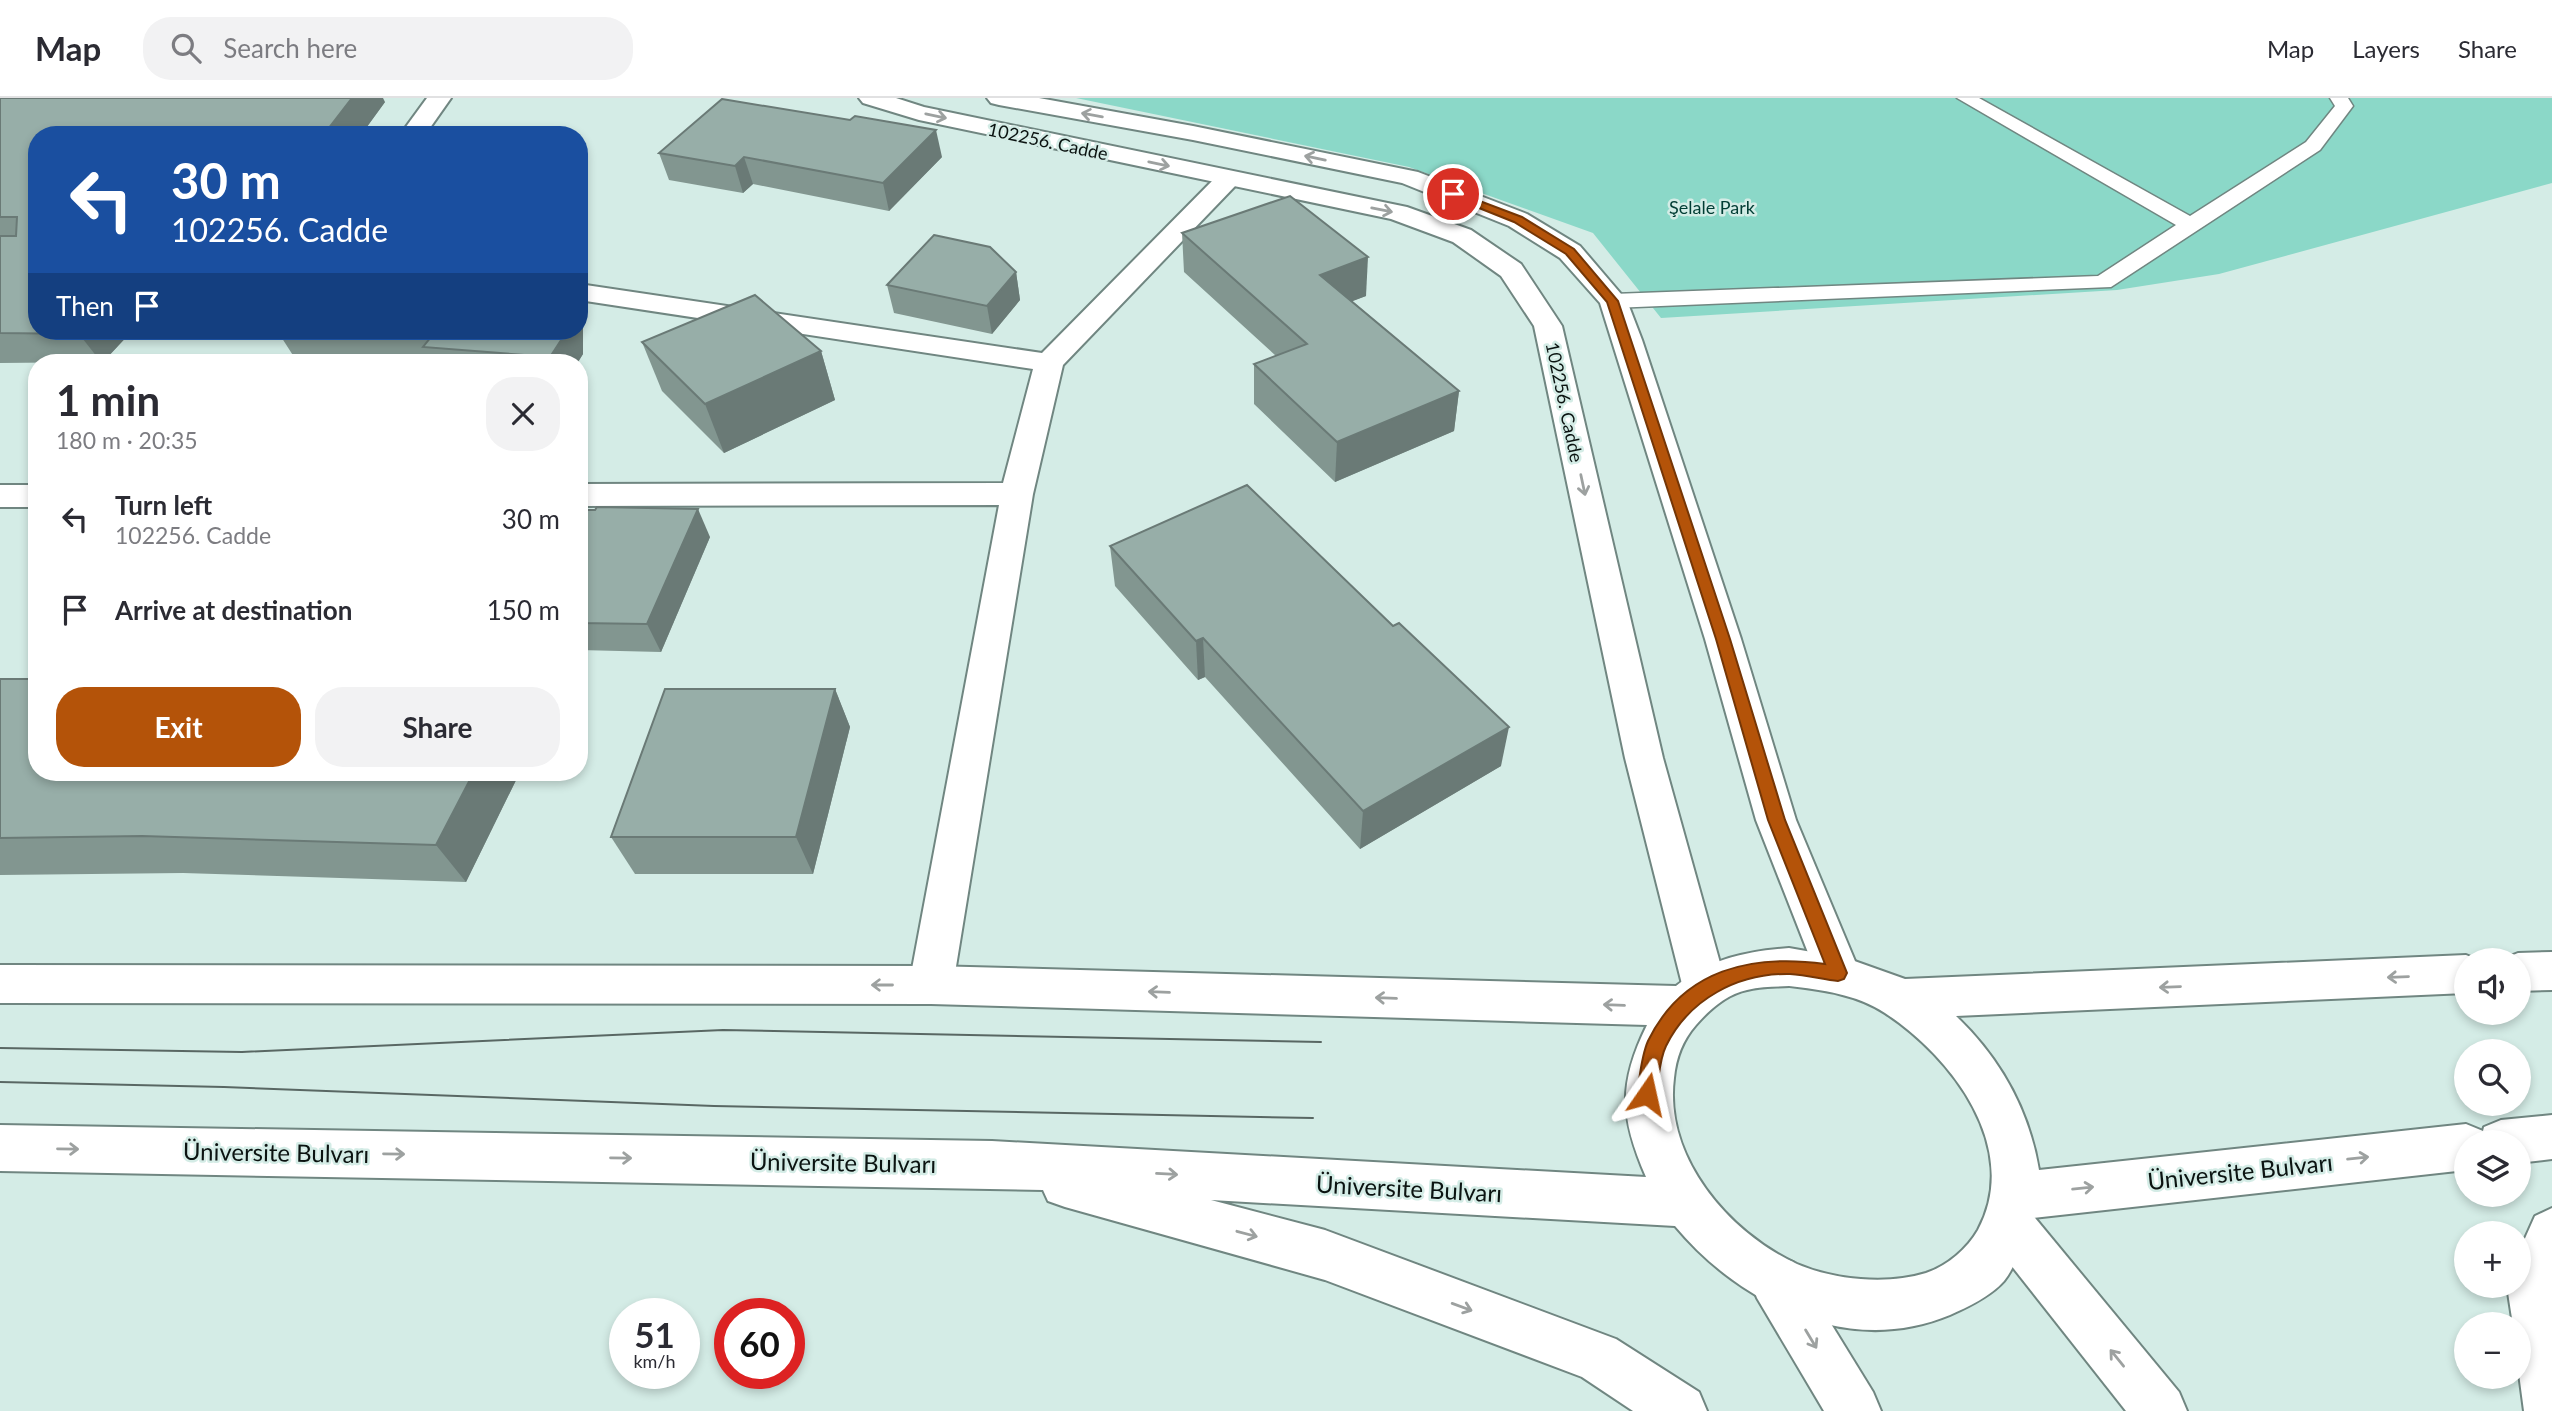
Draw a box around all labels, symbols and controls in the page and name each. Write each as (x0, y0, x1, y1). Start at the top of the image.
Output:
search box (143, 17, 633, 80)
text: Map (35, 28, 101, 68)
icon: search (167, 29, 205, 67)
text: Search here (223, 32, 357, 64)
text: Map (2267, 34, 2314, 63)
text: Layers (2352, 34, 2420, 63)
text: Share (2458, 34, 2517, 63)
one-way arrow (1081, 108, 1104, 121)
one-way arrow (924, 110, 947, 124)
street label: 102256. Cadde (986, 118, 1110, 164)
one-way arrow (1304, 150, 1327, 164)
text: 30 m (171, 151, 281, 209)
icon: left (56, 154, 147, 245)
one-way arrow (1147, 158, 1170, 172)
pin (1423, 164, 1483, 224)
icon: arrive (1434, 175, 1472, 213)
park label: Şelale Park (1669, 196, 1756, 218)
one-way arrow (1370, 204, 1393, 218)
text: 102256. Cadde (171, 210, 388, 249)
icon: arrive (128, 287, 166, 325)
text: Then (56, 290, 114, 322)
street label: 102256. Cadde (1542, 340, 1588, 464)
text: 1 min (56, 375, 160, 425)
button: close (486, 377, 560, 451)
text: 180 m · 20:35 (56, 426, 198, 454)
one-way arrow (1577, 473, 1590, 496)
text: Turn left (115, 489, 212, 521)
icon: left (56, 500, 94, 538)
text: 30 m (502, 503, 560, 535)
text: 102256. Cadde (115, 521, 271, 549)
icon: arrive (56, 591, 94, 629)
text: Arrive at destination (115, 594, 352, 626)
text: 150 m (487, 594, 560, 626)
button: Exit (56, 687, 301, 767)
button: Share (315, 687, 560, 767)
map controls (2454, 948, 2531, 1389)
button: sound (2454, 948, 2531, 1025)
one-way arrow (2386, 971, 2409, 984)
one-way arrow (871, 978, 894, 992)
one-way arrow (2159, 981, 2182, 994)
one-way arrow (1147, 985, 1170, 998)
one-way arrow (1375, 991, 1398, 1005)
one-way arrow (1602, 998, 1625, 1011)
button: search (2454, 1039, 2531, 1116)
position arrow (1610, 1057, 1684, 1131)
button: layers (2454, 1130, 2531, 1207)
street label: Üniversite Bulvarı (183, 1136, 369, 1168)
one-way arrow (56, 1142, 79, 1155)
street label: Üniversite Bulvarı (750, 1146, 936, 1178)
one-way arrow (382, 1147, 405, 1161)
street label: Üniversite Bulvarı (2146, 1147, 2334, 1195)
one-way arrow (609, 1151, 632, 1165)
one-way arrow (2346, 1152, 2368, 1165)
one-way arrow (1155, 1168, 1178, 1181)
street label: Üniversite Bulvarı (1315, 1169, 1503, 1207)
one-way arrow (2071, 1182, 2094, 1195)
button: + (2454, 1221, 2531, 1298)
one-way arrow (1235, 1228, 1258, 1241)
speed limit sign: 60 (714, 1298, 805, 1389)
one-way arrow (1451, 1301, 1473, 1314)
button: − (2454, 1312, 2531, 1389)
text: 51 (634, 1313, 675, 1355)
one-way arrow (1804, 1328, 1818, 1348)
one-way arrow (2109, 1349, 2125, 1367)
text: km/h (633, 1350, 676, 1372)

